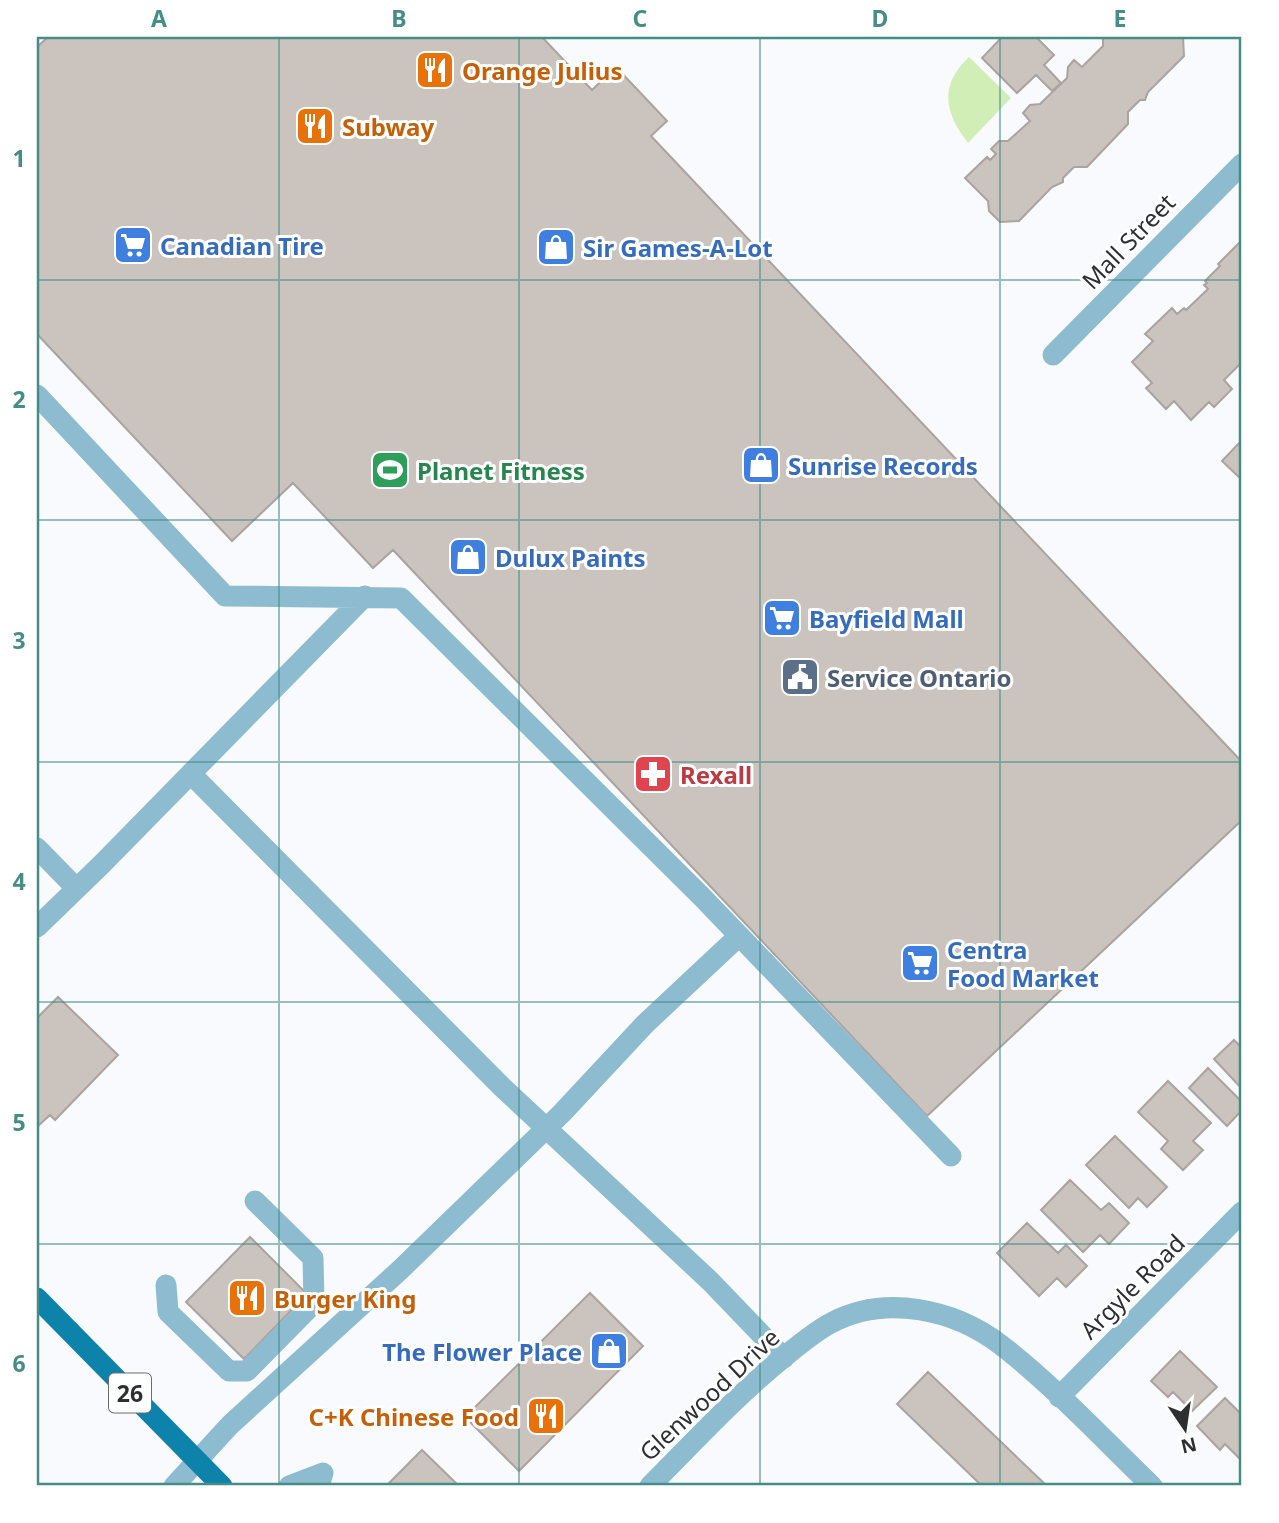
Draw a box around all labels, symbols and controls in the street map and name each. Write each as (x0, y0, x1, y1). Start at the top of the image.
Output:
text: A (151, 2, 167, 34)
text: B (391, 2, 407, 34)
text: C (633, 2, 648, 34)
text: D (872, 2, 888, 34)
text: E (1114, 2, 1126, 34)
restaurant icon: Orange Julius (414, 49, 456, 91)
place label: Orange Julius (462, 54, 622, 87)
restaurant icon: Subway (294, 105, 336, 147)
place label: Subway (342, 110, 434, 143)
text: 1 (12, 142, 26, 174)
street label: Mall Street (1074, 186, 1182, 296)
supermarket icon: Canadian Tire (112, 224, 154, 266)
shop icon: Sir Games-A-Lot (535, 226, 577, 268)
place label: Canadian Tire (160, 229, 324, 262)
place label: Sir Games-A-Lot (583, 231, 773, 264)
text: 2 (12, 383, 26, 415)
shop icon: Sunrise Records (740, 444, 782, 486)
sports icon: Planet Fitness (369, 449, 411, 491)
place label: Sunrise Records (788, 449, 978, 482)
place label: Planet Fitness (417, 454, 585, 487)
shop icon: Dulux Paints (447, 536, 489, 578)
place label: Dulux Paints (495, 541, 646, 574)
supermarket icon: Bayfield Mall (761, 597, 803, 639)
place label: Bayfield Mall (809, 602, 964, 635)
text: 3 (12, 624, 26, 656)
public building icon: Service Ontario (779, 656, 821, 698)
place label: Service Ontario (827, 661, 1011, 694)
pharmacy icon: Rexall (632, 753, 674, 795)
place label: Rexall (680, 758, 752, 791)
text: 4 (12, 865, 26, 897)
place label: Centra Food Market (947, 933, 1099, 994)
supermarket icon: Centra Food Market (899, 942, 941, 984)
text: 5 (12, 1106, 26, 1138)
street label: Argyle Road (1072, 1226, 1192, 1346)
restaurant icon: Burger King (226, 1277, 268, 1319)
place label: Burger King (274, 1282, 416, 1315)
street label: Glenwood Drive (632, 1320, 786, 1468)
shop icon: The Flower Place (588, 1330, 630, 1372)
place label: The Flower Place (382, 1335, 582, 1368)
text: 6 (12, 1347, 26, 1379)
road number: 26 (109, 1374, 151, 1412)
north arrow (1150, 1394, 1220, 1464)
restaurant icon: C+K Chinese Food (525, 1395, 567, 1437)
place label: C+K Chinese Food (309, 1400, 519, 1433)
text: N (1178, 1431, 1199, 1460)

